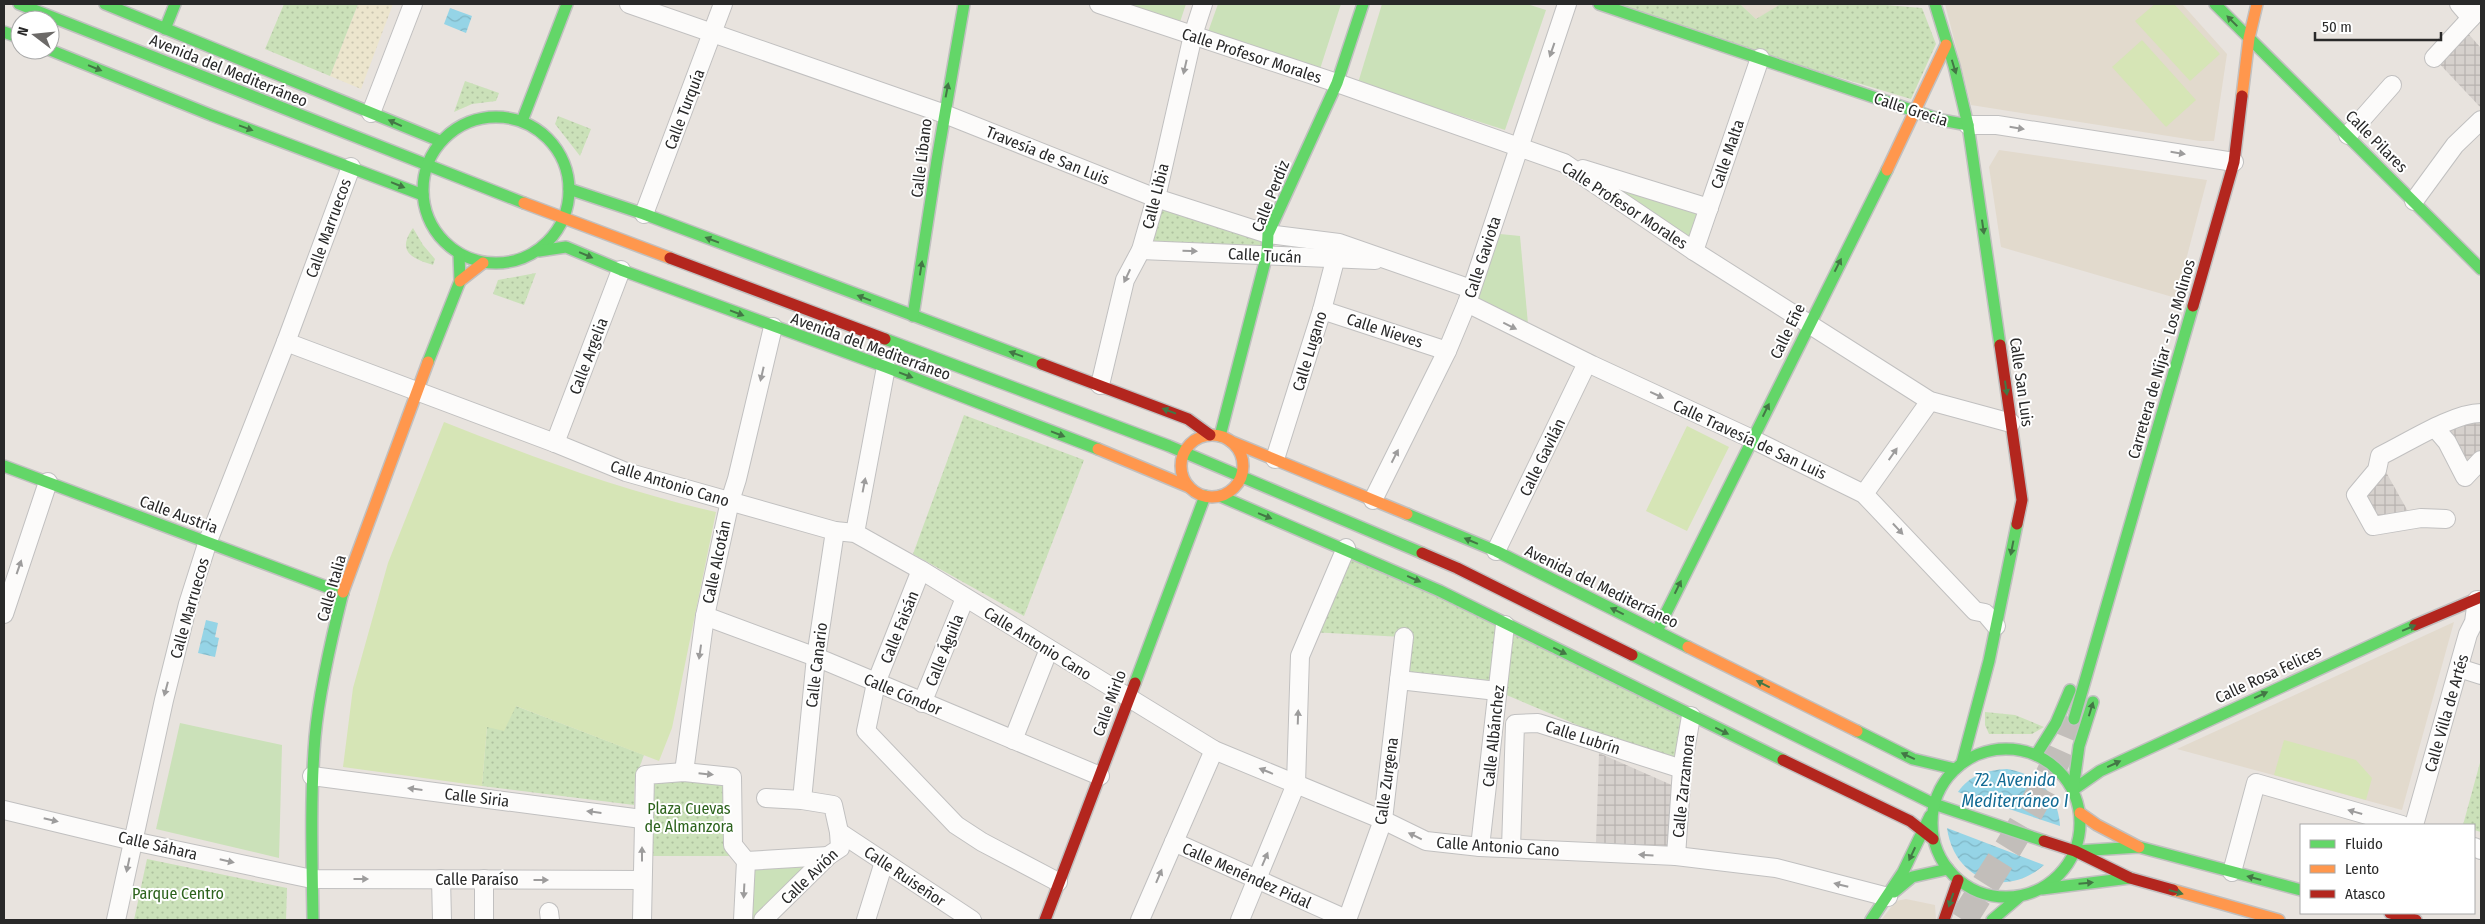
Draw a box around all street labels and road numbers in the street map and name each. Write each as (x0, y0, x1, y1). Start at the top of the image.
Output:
street label: Calle Profesor Morales (1180, 24, 1324, 87)
street label: Avenida del Mediterráneo (147, 30, 311, 111)
street label: Calle Turquía (660, 66, 709, 152)
street label: Calle Grecia (1871, 89, 1950, 130)
street label: Calle Pilares (2342, 106, 2412, 176)
street label: Calle Líbano (907, 117, 936, 199)
street label: Calle Malta (1707, 117, 1748, 191)
street label: Travesía de San Luis (983, 122, 1112, 189)
street label: Calle Perdiz (1248, 158, 1293, 235)
street label: Calle Profesor Morales (1558, 158, 1691, 253)
street label: Calle Libia (1138, 161, 1173, 231)
street label: Calle Marruecos (302, 176, 355, 280)
street label: Calle Gaviota (1460, 214, 1505, 301)
street label: Calle Tucán (1228, 244, 1302, 267)
street label: Carretera de Níjar - Los Molinos (2124, 257, 2199, 461)
street label: Calle Eñe (1766, 300, 1809, 362)
street label: Avenida del Mediterráneo (788, 309, 953, 384)
street label: Calle Lugano (1288, 309, 1331, 394)
street label: Calle Nieves (1344, 309, 1426, 352)
street label: Calle Argelia (565, 315, 612, 397)
street label: Calle San Luis (2006, 336, 2037, 428)
street label: Calle Travesía de San Luis (1670, 396, 1830, 483)
street label: Calle Gavilán (1515, 415, 1569, 499)
street label: Calle Antonio Cano (608, 456, 732, 511)
street label: Calle Austria (137, 492, 221, 537)
street label: Calle Alcotán (698, 519, 735, 605)
street label: Avenida del Mediterráneo (1522, 541, 1682, 632)
street label: Calle Italia (313, 552, 350, 624)
street label: Calle Marruecos (166, 555, 213, 661)
street label: Calle Faisán (876, 588, 923, 666)
street label: Calle Antonio Cano (980, 603, 1095, 684)
street label: Calle Águila (921, 611, 968, 689)
street label: Calle Canario (802, 621, 831, 709)
street label: Calle Rosa Felices (2212, 642, 2324, 707)
street label: Calle Villa de Artés (2421, 652, 2472, 774)
street label: Calle Mirlo (1089, 667, 1130, 739)
street label: Calle Cóndor (861, 670, 945, 720)
street label: Calle Albánchez (1479, 684, 1508, 788)
street label: Calle Lubrín (1543, 716, 1623, 758)
street label: Calle Zarzamora (1669, 733, 1698, 839)
street label: Calle Zurgena (1371, 736, 1402, 826)
street label: Calle Siria (443, 784, 511, 811)
street label: Calle Sáhara (116, 827, 199, 864)
street label: Calle Antonio Cano (1436, 833, 1560, 860)
street label: Calle Menéndez Pidal (1179, 838, 1314, 912)
street label: Calle Ruiseñor (860, 842, 949, 911)
street label: Calle Avión (777, 844, 842, 908)
street label: Calle Paraíso (435, 870, 519, 889)

